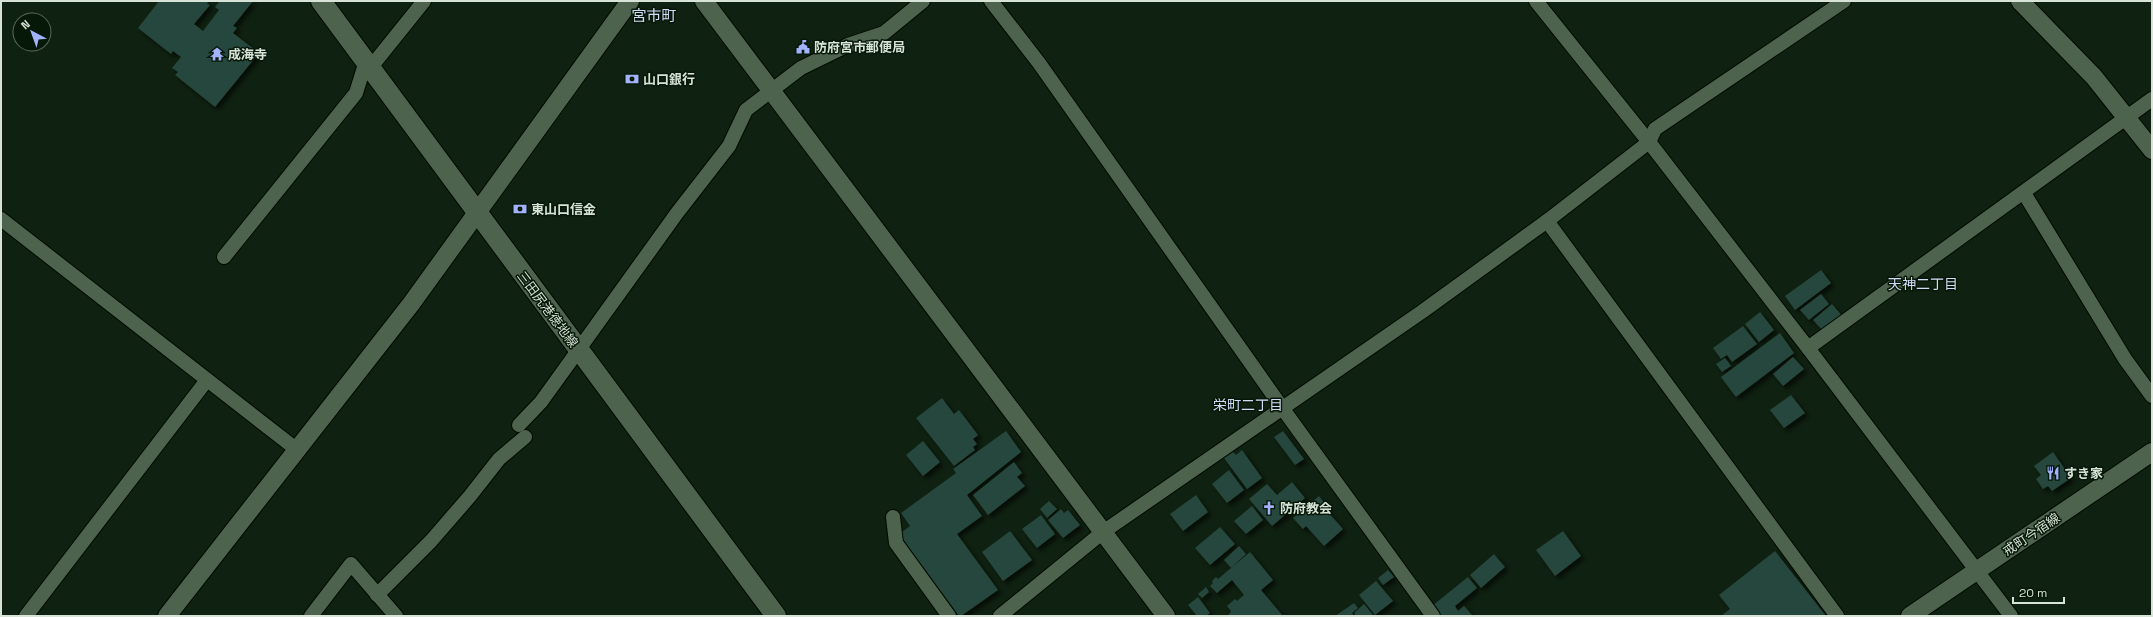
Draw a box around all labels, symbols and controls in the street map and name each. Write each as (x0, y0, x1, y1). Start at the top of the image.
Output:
district label: 宮市町 (631, 6, 677, 25)
north arrow (12, 12, 52, 52)
text: N (18, 17, 33, 32)
public building icon: 防府宮市郵便局 (795, 39, 811, 55)
place label: 防府宮市郵便局 (814, 39, 905, 56)
temple icon: 成海寺 (209, 46, 225, 62)
place label: 成海寺 (228, 46, 267, 63)
bank icon: 山口銀行 (624, 71, 640, 87)
place label: 山口銀行 (643, 71, 695, 88)
bank icon: 東山口信金 (512, 201, 528, 217)
place label: 東山口信金 (531, 201, 596, 218)
street label: 三田尻港徳地線 (513, 268, 582, 351)
district label: 天神二丁目 (1888, 275, 1958, 293)
district label: 栄町二丁目 (1213, 396, 1283, 414)
restaurant icon: すき家 (2045, 465, 2061, 481)
place label: すき家 (2064, 465, 2103, 482)
church icon: 防府教会 (1261, 500, 1277, 516)
place label: 防府教会 (1280, 500, 1332, 517)
street label: 戒町今宿線 (2000, 509, 2063, 560)
scale bar (2013, 579, 2064, 605)
text: 20 m (2019, 585, 2047, 601)

